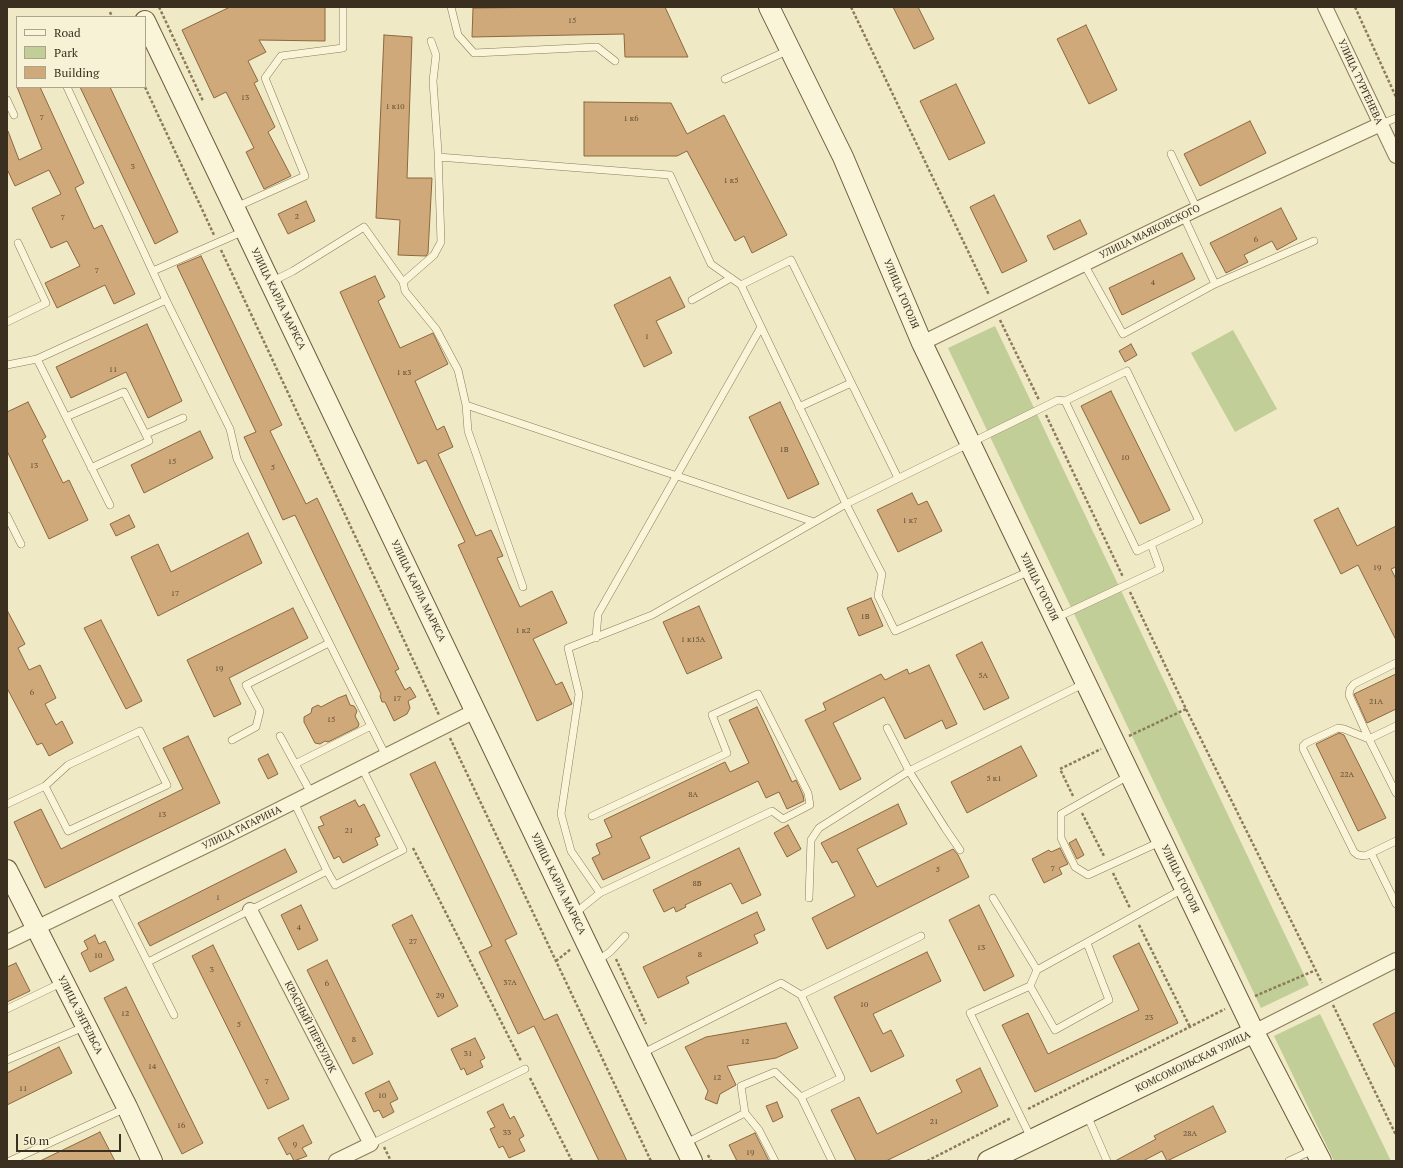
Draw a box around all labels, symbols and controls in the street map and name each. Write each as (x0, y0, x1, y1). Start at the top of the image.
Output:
legend (16, 16, 146, 88)
house number: 15 (568, 16, 576, 26)
text: Road (54, 25, 81, 40)
street label: УЛИЦА ТУРГЕНЕВА (1335, 38, 1385, 126)
text: Park (54, 45, 78, 60)
text: Building (54, 65, 99, 80)
house number: 13 (241, 93, 249, 103)
house number: 1 к10 (385, 102, 405, 112)
house number: 7 (40, 113, 44, 123)
house number: 1 к6 (624, 114, 638, 124)
house number: 3 (131, 162, 135, 172)
house number: 1 к5 (724, 176, 738, 186)
street label: УЛИЦА МАЯКОВСКОГО (1098, 202, 1202, 262)
house number: 2 (295, 212, 299, 222)
house number: 7 (61, 213, 65, 223)
house number: 6 (1254, 235, 1258, 245)
street label: УЛИЦА КАРЛА МАРКСА (248, 246, 308, 352)
street label: УЛИЦА ГОГОЛЯ (881, 257, 921, 331)
house number: 7 (95, 266, 99, 276)
house number: 4 (1151, 278, 1155, 288)
house number: 1 (645, 332, 649, 342)
house number: 11 (109, 365, 117, 375)
house number: 1 к3 (397, 368, 411, 378)
house number: 1В (779, 445, 789, 455)
house number: 10 (1121, 453, 1129, 463)
house number: 15 (168, 457, 176, 467)
house number: 13 (30, 461, 38, 471)
house number: 5 (271, 463, 275, 473)
house number: 1 к7 (903, 516, 917, 526)
street label: УЛИЦА КАРЛА МАРКСА (388, 538, 448, 644)
street label: УЛИЦА ГОГОЛЯ (1017, 551, 1061, 623)
house number: 19 (1373, 563, 1381, 573)
house number: 17 (171, 589, 179, 599)
house number: 1В (860, 612, 870, 622)
house number: 1 к2 (516, 626, 530, 636)
house number: 1 к15А (681, 635, 705, 645)
house number: 19 (215, 664, 223, 674)
house number: 5А (978, 671, 988, 681)
house number: 6 (30, 688, 34, 698)
house number: 17 (393, 694, 401, 704)
house number: 21А (1369, 697, 1383, 707)
house number: 15 (327, 715, 335, 725)
house number: 22А (1340, 770, 1354, 780)
house number: 5 к1 (987, 774, 1001, 784)
house number: 8А (688, 790, 698, 800)
street label: УЛИЦА ГАГАРИНА (200, 804, 284, 852)
house number: 13 (158, 810, 166, 820)
house number: 21 (345, 826, 353, 836)
street label: УЛИЦА КАРЛА МАРКСА (528, 831, 588, 937)
street label: УЛИЦА ГОГОЛЯ (1158, 843, 1202, 915)
house number: 7 (1051, 864, 1055, 874)
house number: 5 (936, 865, 940, 875)
house number: 8Б (692, 879, 702, 889)
house number: 1 (216, 893, 220, 903)
house number: 4 (297, 923, 301, 933)
house number: 27 (409, 937, 417, 947)
house number: 13 (977, 943, 985, 953)
house number: 8 (698, 950, 702, 960)
house number: 10 (94, 951, 102, 961)
house number: 3 (210, 965, 214, 975)
street label: УЛИЦА ЭНГЕЛЬСА (55, 974, 105, 1056)
house number: 37А (503, 978, 517, 988)
street label: КРАСНЫЙ ПЕРЕУЛОК (282, 979, 338, 1075)
house number: 6 (325, 979, 329, 989)
house number: 29 (436, 991, 444, 1001)
house number: 10 (860, 1000, 868, 1010)
house number: 12 (121, 1009, 129, 1019)
house number: 23 (1145, 1013, 1153, 1023)
house number: 5 (237, 1020, 241, 1030)
street label: КОМСОМОЛЬСКАЯ УЛИЦА (1134, 1029, 1252, 1095)
house number: 8 (352, 1035, 356, 1045)
house number: 12 (741, 1037, 749, 1047)
house number: 31 (464, 1049, 472, 1059)
house number: 14 (148, 1062, 156, 1072)
house number: 12 (713, 1073, 721, 1083)
house number: 7 (265, 1077, 269, 1087)
house number: 11 (19, 1084, 27, 1094)
house number: 10 (378, 1091, 386, 1101)
house number: 21 (930, 1117, 938, 1127)
house number: 16 (177, 1121, 185, 1131)
scale bar (18, 1126, 123, 1152)
house number: 33 (503, 1128, 511, 1138)
house number: 28А (1183, 1129, 1197, 1139)
text: 50 m (23, 1133, 49, 1148)
house number: 9 (293, 1140, 297, 1150)
house number: 19 (746, 1148, 754, 1158)

